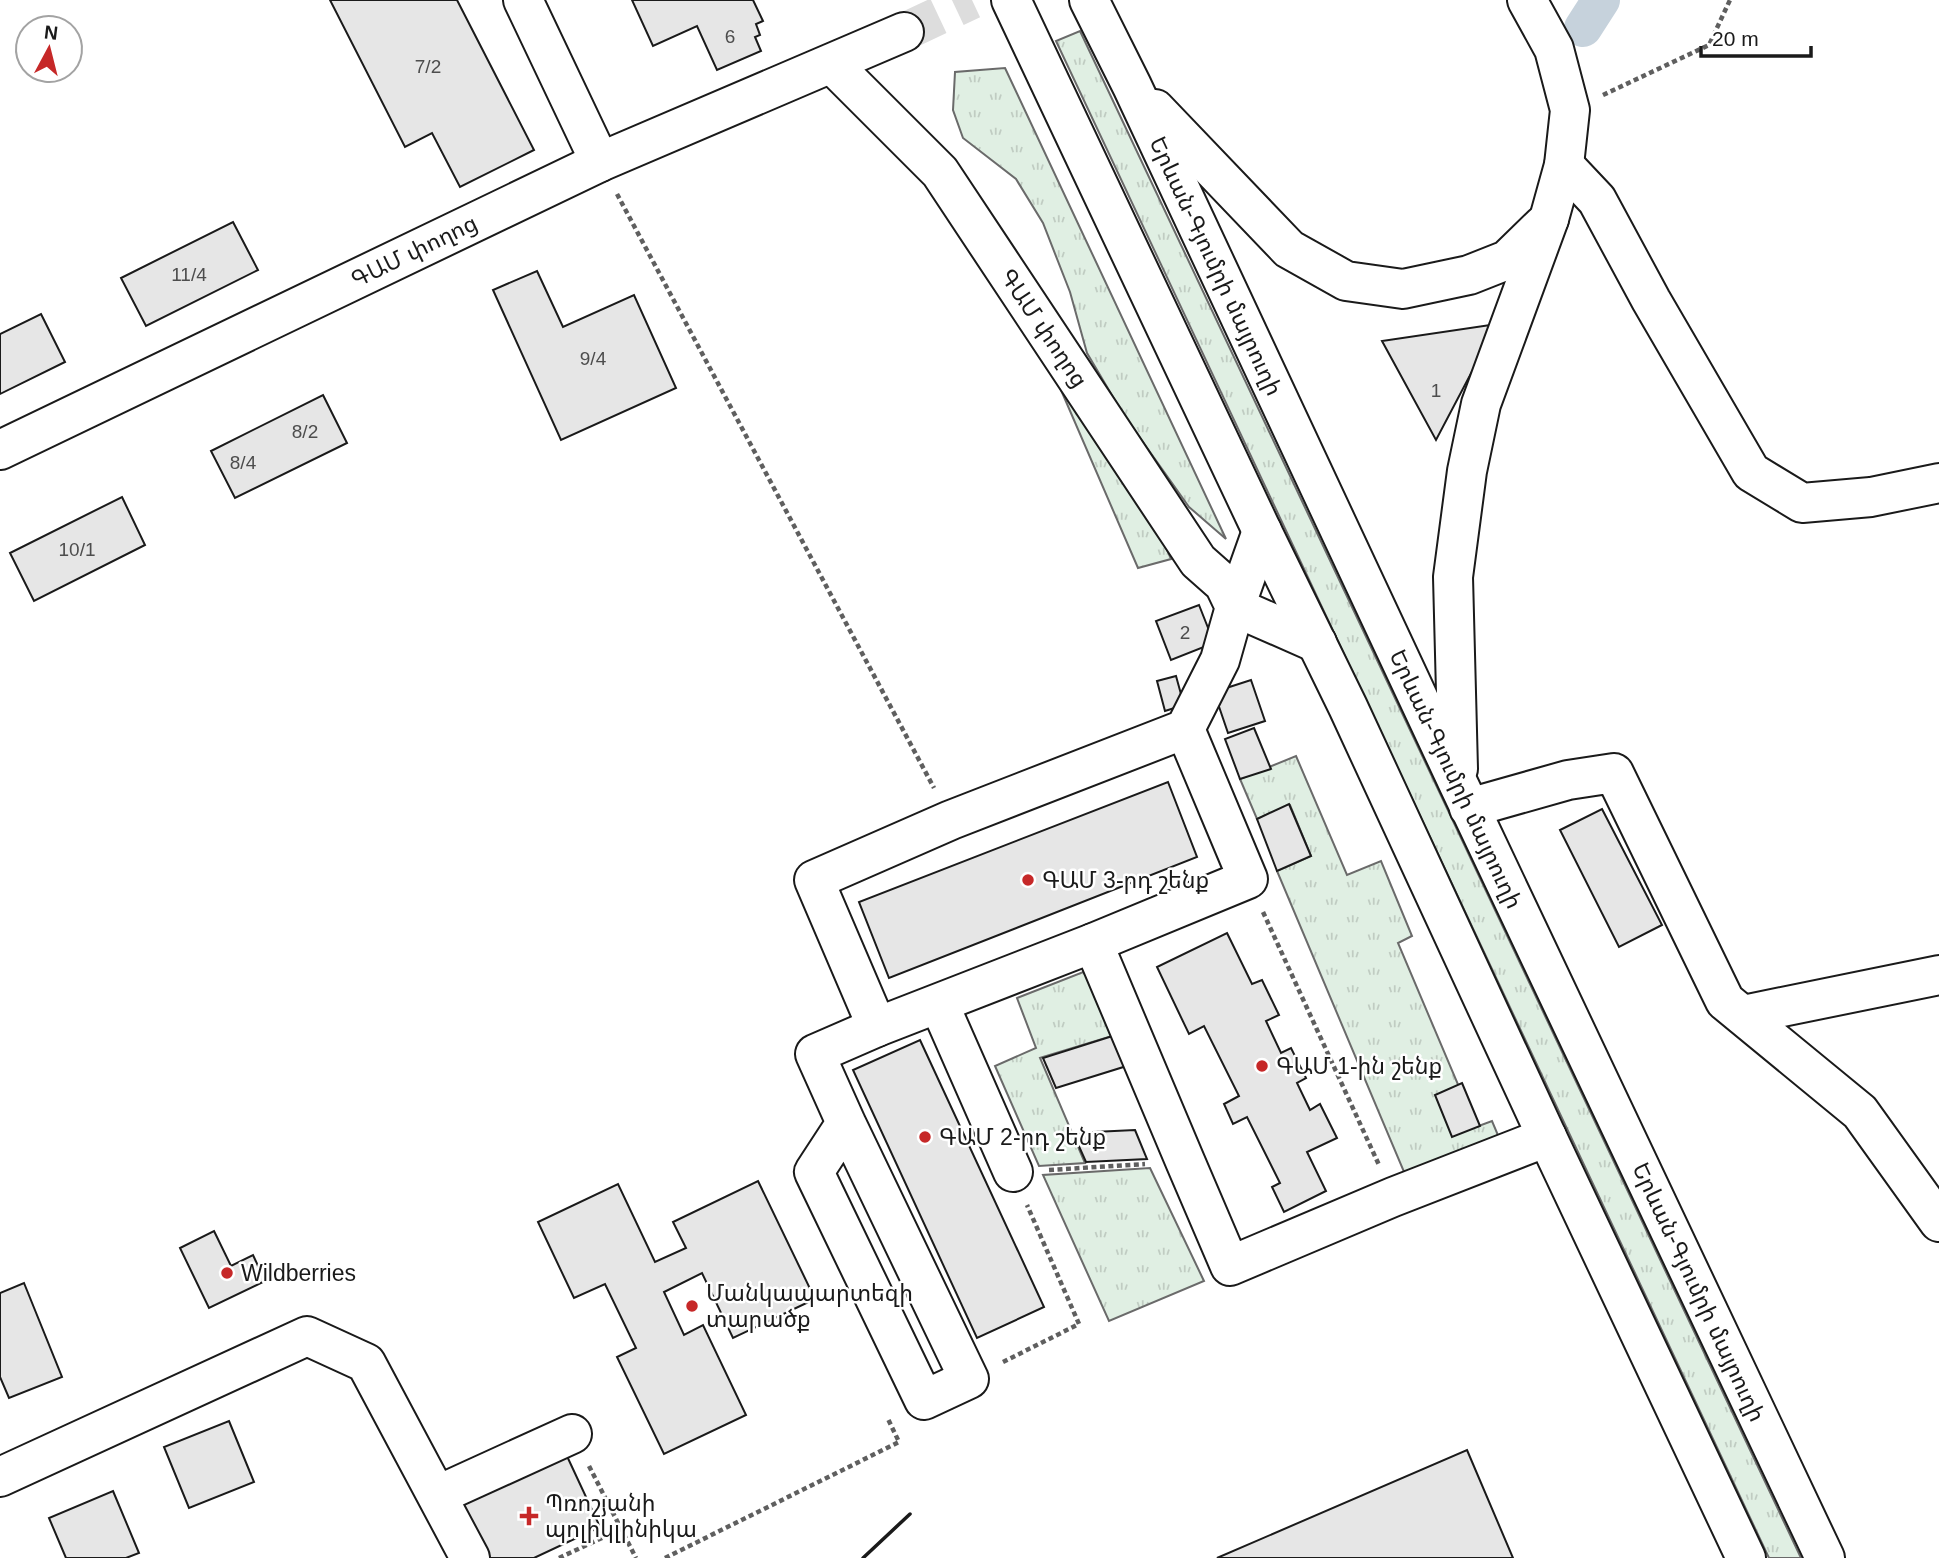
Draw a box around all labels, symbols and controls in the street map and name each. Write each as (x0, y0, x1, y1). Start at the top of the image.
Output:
north arrow (14, 14, 84, 84)
scale bar (1701, 14, 1811, 58)
text: N (43, 21, 59, 44)
house number: 6 (725, 26, 735, 47)
text: 20 m (1712, 27, 1759, 50)
house number: 7/2 (415, 56, 441, 77)
street label: Երևան-Գյումրի մայրուղի (1144, 132, 1287, 400)
street label: ԳԱՄ փողոց (347, 209, 482, 294)
house number: 11/4 (171, 264, 207, 285)
street label: ԳԱՄ փողոց (994, 264, 1093, 393)
house number: 9/4 (580, 348, 607, 369)
house number: 1 (1431, 380, 1441, 401)
house number: 8/2 (292, 421, 318, 442)
house number: 8/4 (230, 452, 257, 473)
house number: 10/1 (59, 539, 95, 560)
house number: 2 (1180, 622, 1190, 643)
street label: Երևան-Գյումրի մայրուղի (1384, 645, 1527, 913)
place label: ԳԱՄ 3-րդ շենք (1042, 867, 1209, 894)
marker: ԳԱՄ 3-րդ շենք (1020, 872, 1036, 888)
place label: ԳԱՄ 1-ին շենք (1276, 1053, 1442, 1080)
marker: ԳԱՄ 1-ին շենք (1254, 1058, 1270, 1074)
place label: ԳԱՄ 2-րդ շենք (939, 1124, 1106, 1151)
marker: ԳԱՄ 2-րդ շենք (917, 1129, 933, 1145)
street label: Երևան-Գյումրի մայրուղի (1627, 1158, 1770, 1426)
place label: Wildberries (241, 1260, 356, 1286)
marker: Wildberries (219, 1265, 235, 1281)
place label: Մանկապարտեզի տարածք (706, 1280, 913, 1333)
marker: Մանկապարտեզի տարածք (684, 1298, 700, 1314)
place label: Պռոշյանի պոլիկլինիկա (545, 1490, 697, 1543)
marker: Պռոշյանի պոլիկլինիկա (519, 1506, 539, 1526)

